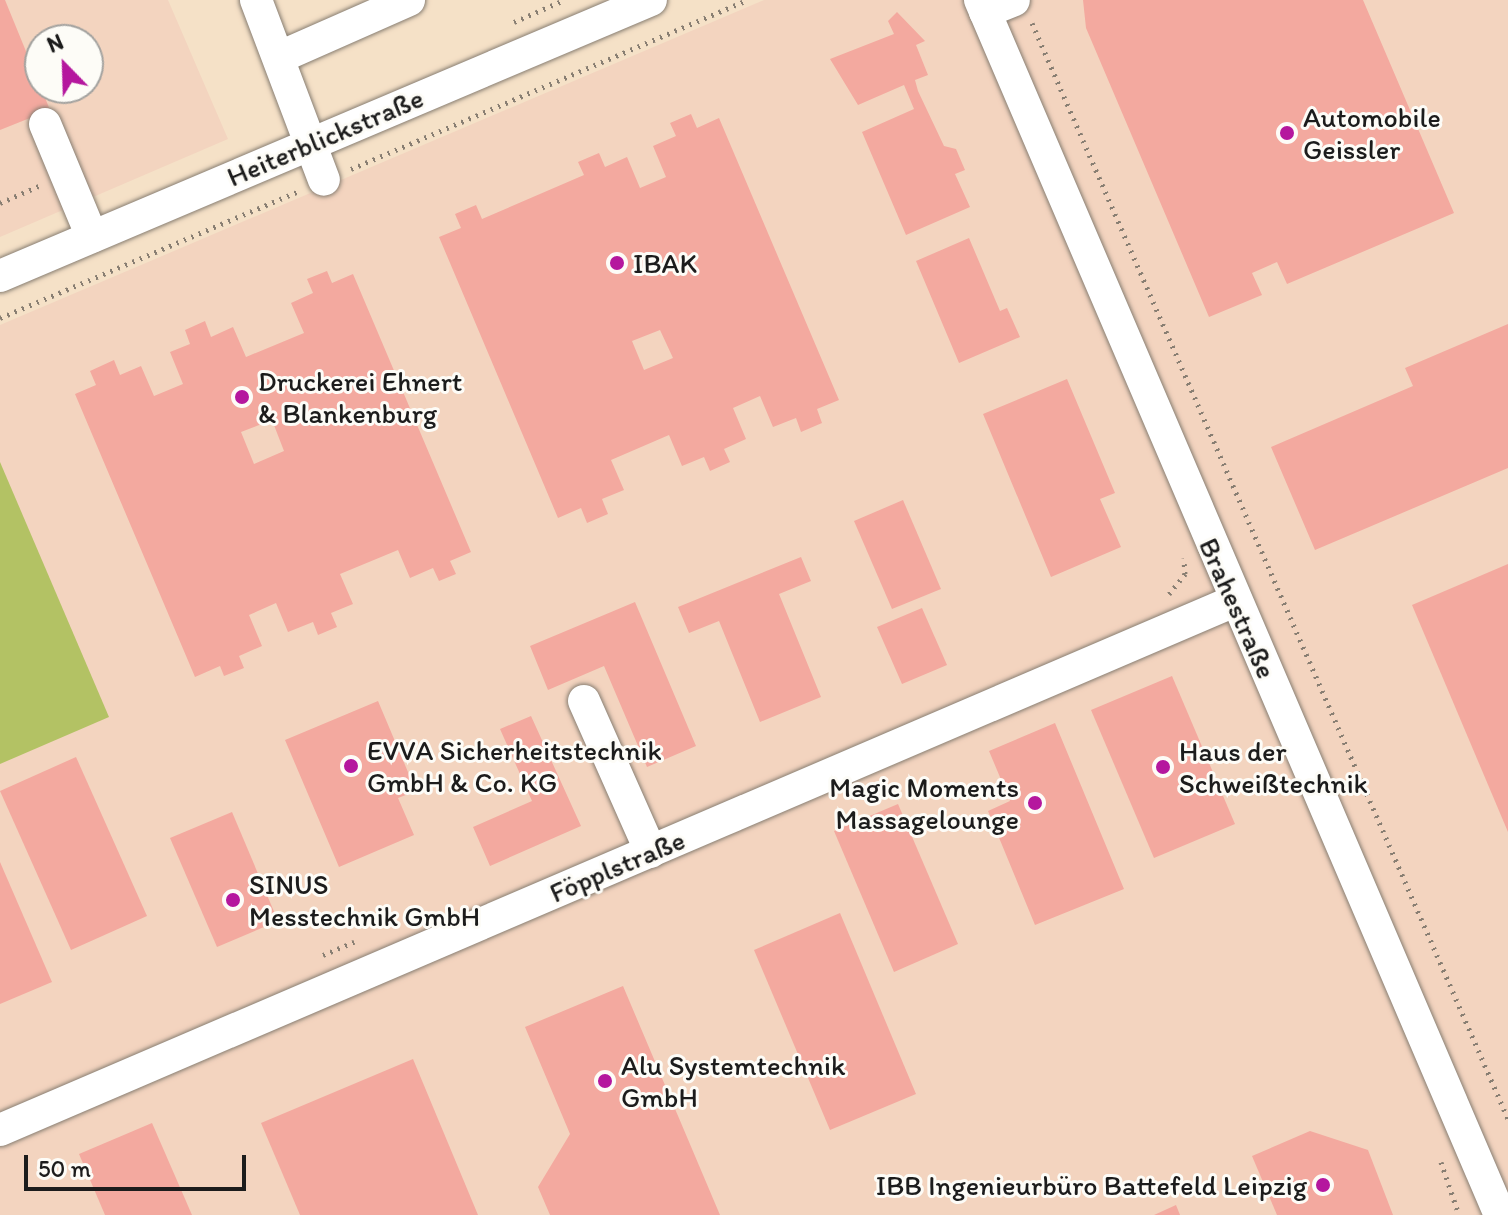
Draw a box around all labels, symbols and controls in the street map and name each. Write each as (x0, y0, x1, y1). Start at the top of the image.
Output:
north arrow (24, 24, 104, 104)
text: N (43, 28, 67, 59)
street label: Heiterblickstraße (222, 81, 428, 193)
place label: Automobile Geissler (1303, 100, 1441, 166)
marker: Automobile Geissler (1278, 124, 1296, 142)
place label: IBAK (633, 246, 697, 280)
marker: IBAK (608, 254, 626, 272)
place label: Druckerei Ehnert & Blankenburg (258, 364, 462, 430)
marker: Druckerei Ehnert & Blankenburg (233, 388, 251, 406)
street label: Brahestraße (1192, 533, 1284, 683)
place label: EVVA Sicherheitstechnik GmbH & Co. KG (367, 733, 662, 799)
place label: Haus der Schweißtechnik (1179, 734, 1368, 800)
marker: EVVA Sicherheitstechnik GmbH & Co. KG (342, 757, 360, 775)
marker: Haus der Schweißtechnik (1154, 758, 1172, 776)
place label: Magic Moments Massagelounge (831, 770, 1019, 836)
marker: Magic Moments Massagelounge (1026, 794, 1044, 812)
street label: Föpplstraße (544, 823, 690, 909)
place label: SINUS Messtechnik GmbH (249, 867, 481, 933)
marker: SINUS Messtechnik GmbH (224, 891, 242, 909)
place label: Alu Systemtechnik GmbH (621, 1048, 846, 1114)
marker: Alu Systemtechnik GmbH (596, 1072, 614, 1090)
scale bar (28, 1139, 250, 1189)
text: 50 m (38, 1154, 91, 1183)
place label: IBB Ingenieurbüro Battefeld Leipzig (873, 1168, 1307, 1202)
marker: IBB Ingenieurbüro Battefeld Leipzig (1314, 1176, 1332, 1194)

